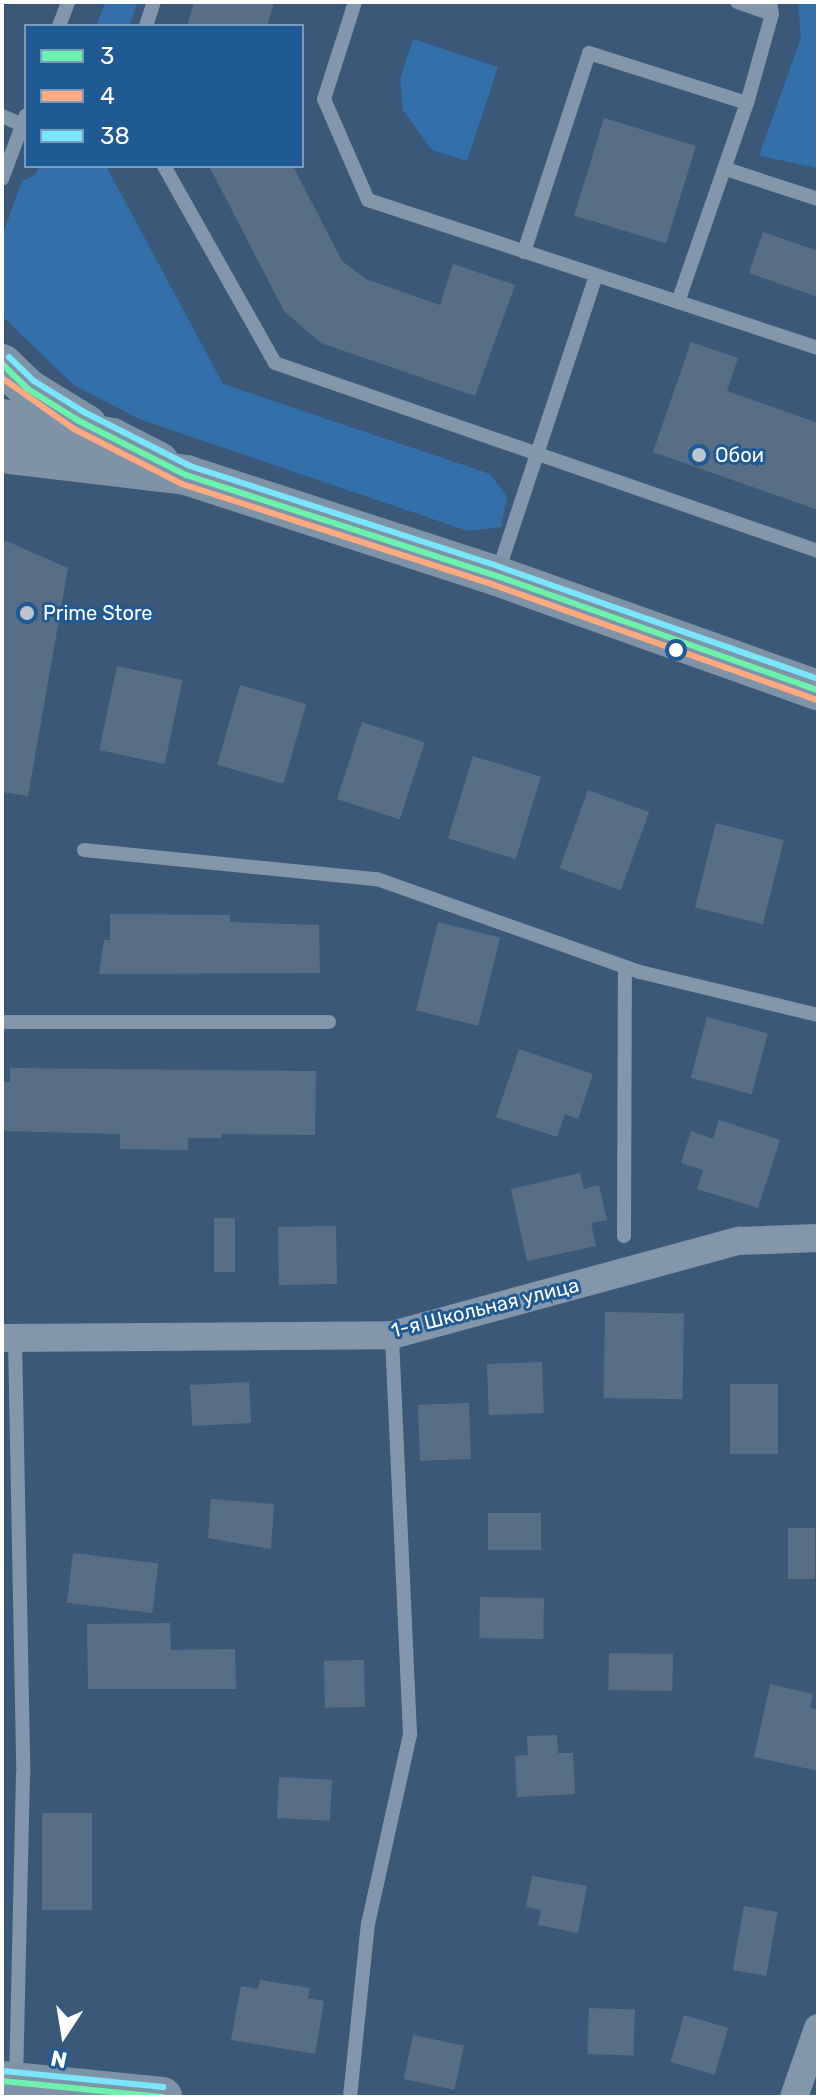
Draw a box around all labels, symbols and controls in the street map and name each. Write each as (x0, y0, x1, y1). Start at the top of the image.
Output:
legend (24, 24, 304, 168)
text: 3 (100, 42, 114, 70)
text: 4 (100, 82, 115, 110)
text: 38 (100, 122, 130, 150)
place label: Обои (715, 443, 764, 467)
marker: Обои (690, 446, 708, 464)
place label: Prime Store (43, 601, 153, 625)
marker: Prime Store (18, 604, 36, 622)
unlabelled marker (668, 642, 684, 658)
street label: 1-я Школьная улица (389, 1273, 581, 1343)
north arrow (24, 1995, 104, 2075)
text: N (48, 2044, 69, 2074)

